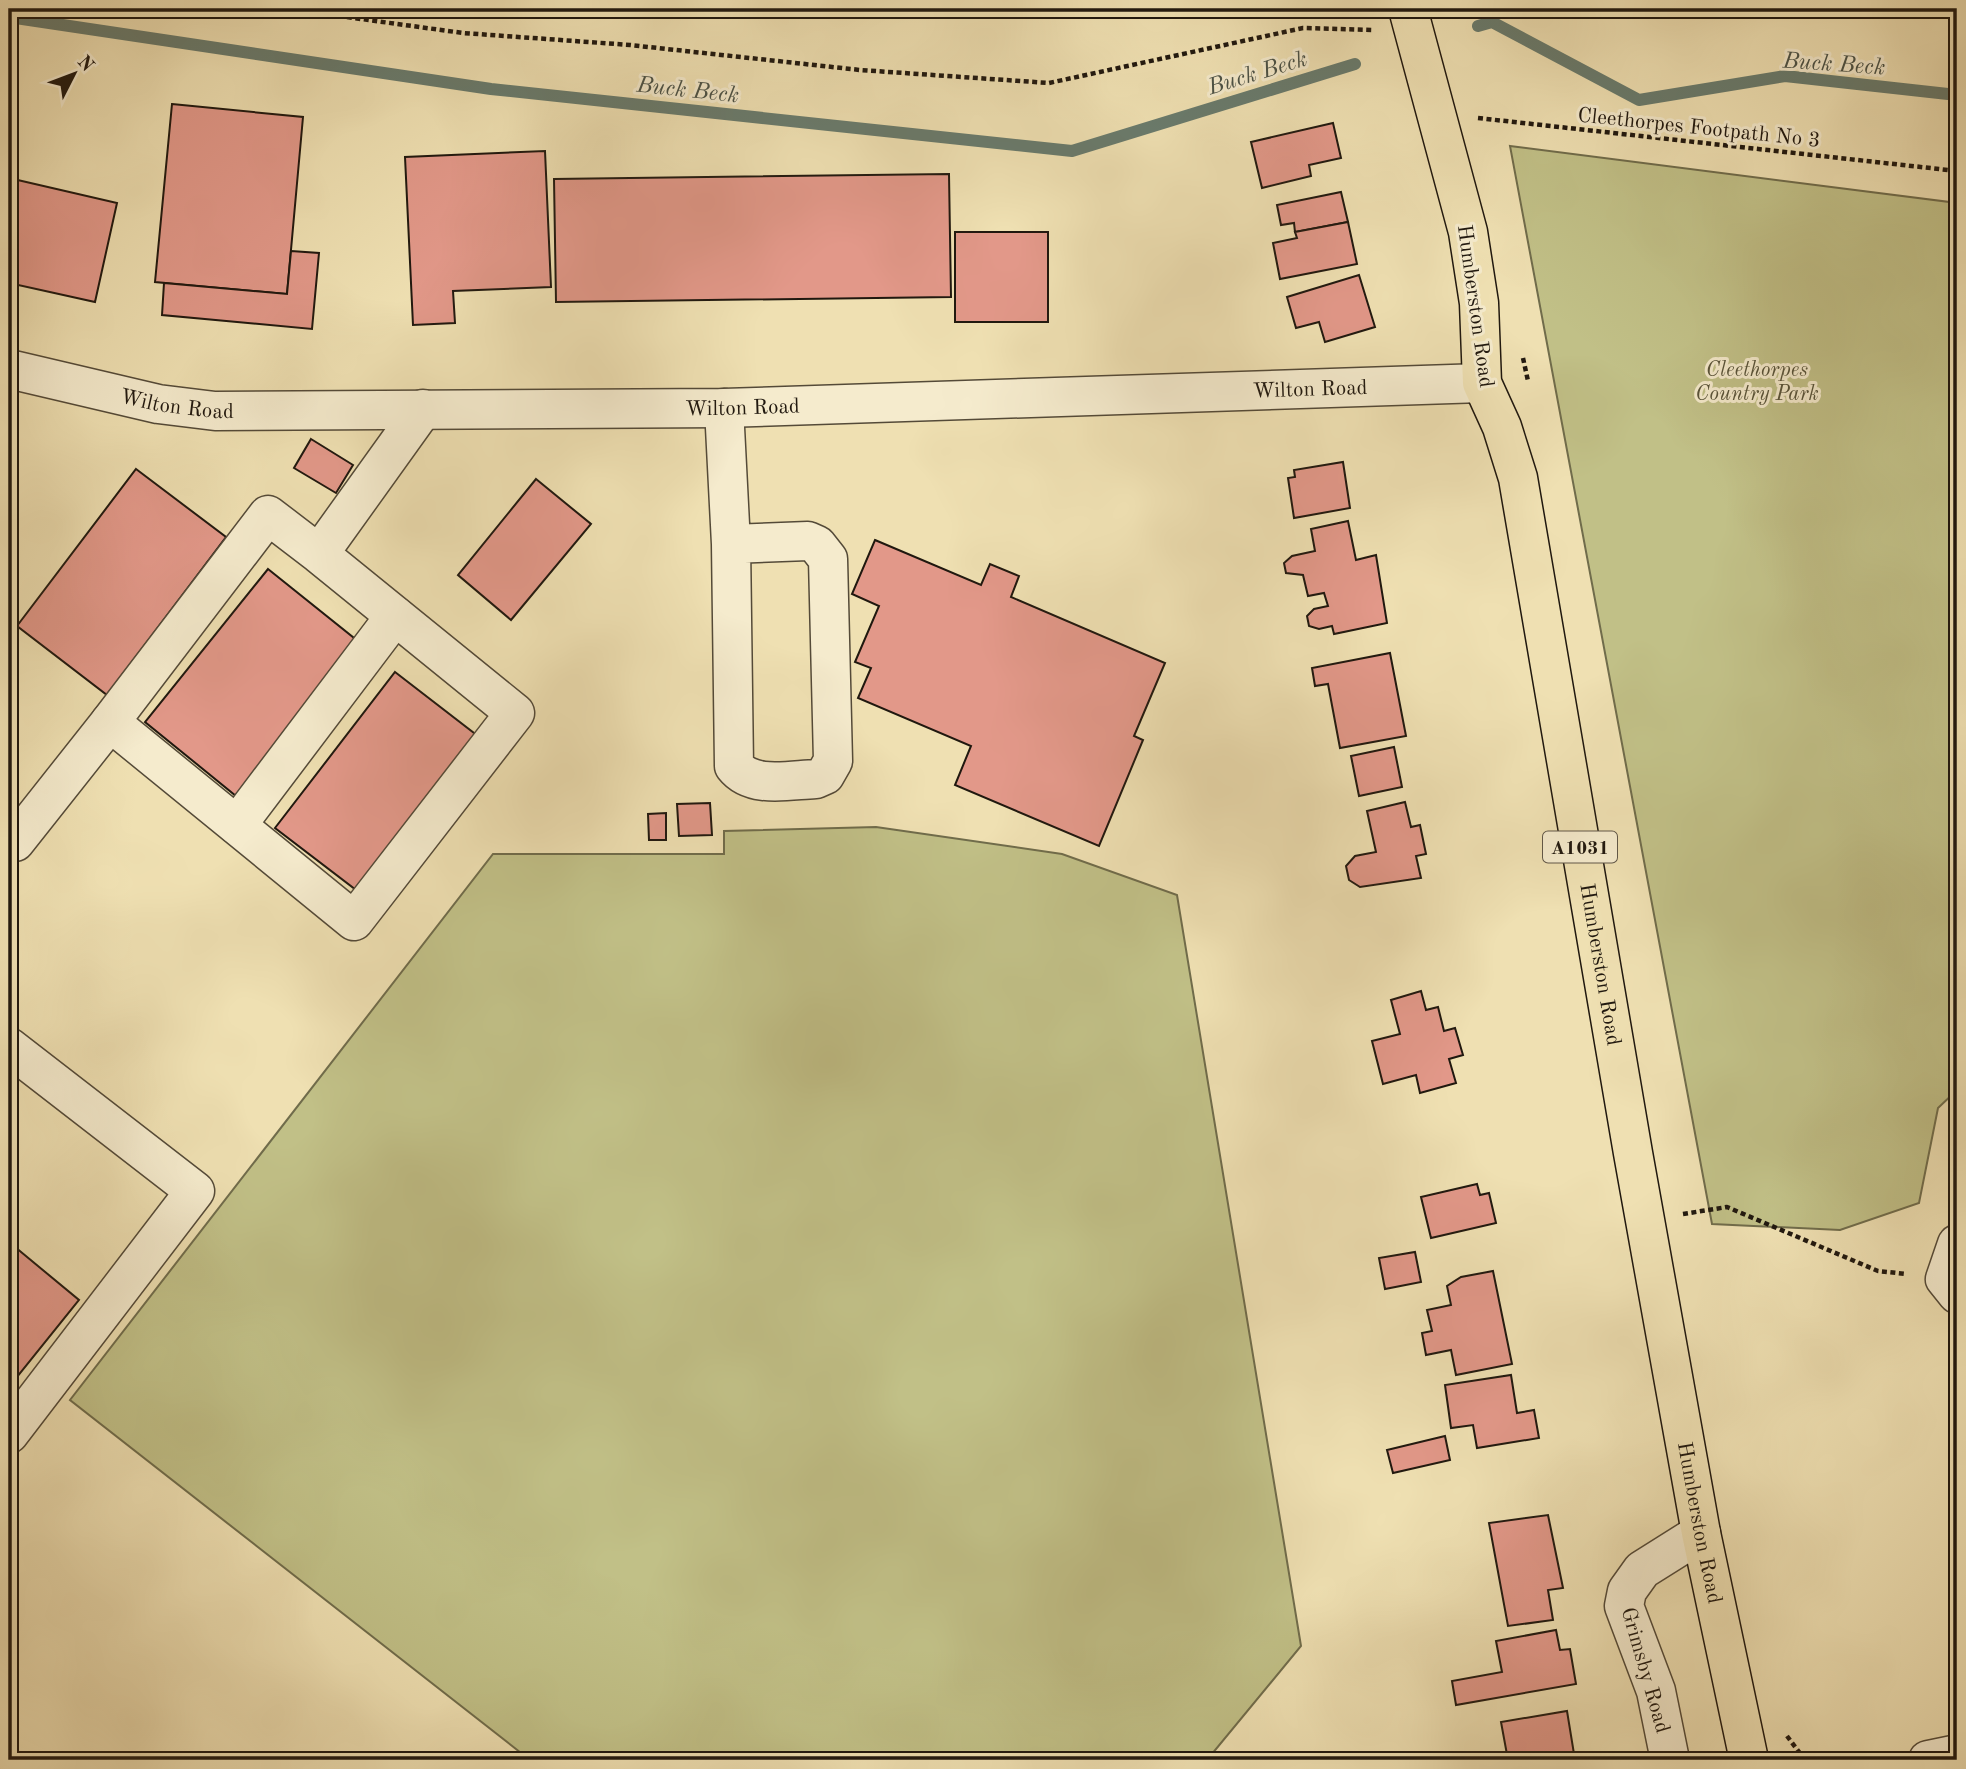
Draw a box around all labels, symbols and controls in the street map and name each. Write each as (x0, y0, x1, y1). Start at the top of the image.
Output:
north arrow (38, 38, 108, 108)
water label: Buck Beck (1204, 47, 1310, 100)
water label: Buck Beck (1781, 49, 1886, 80)
text: N (73, 53, 97, 76)
water label: Buck Beck (635, 74, 740, 107)
street label: Cleethorpes Footpath No 3 (1577, 105, 1821, 152)
street label: Humberston Road (1453, 223, 1496, 389)
park label: Cleethorpes Country Park (1695, 360, 1819, 405)
street label: Wilton Road (1253, 378, 1368, 403)
street label: Wilton Road (118, 386, 234, 423)
street label: Wilton Road (685, 397, 800, 420)
road number: A1031 (1543, 832, 1617, 862)
street label: Humberston Road (1575, 882, 1624, 1047)
street label: Humberston Road (1673, 1440, 1725, 1606)
street label: Grimsby Road (1617, 1605, 1673, 1736)

